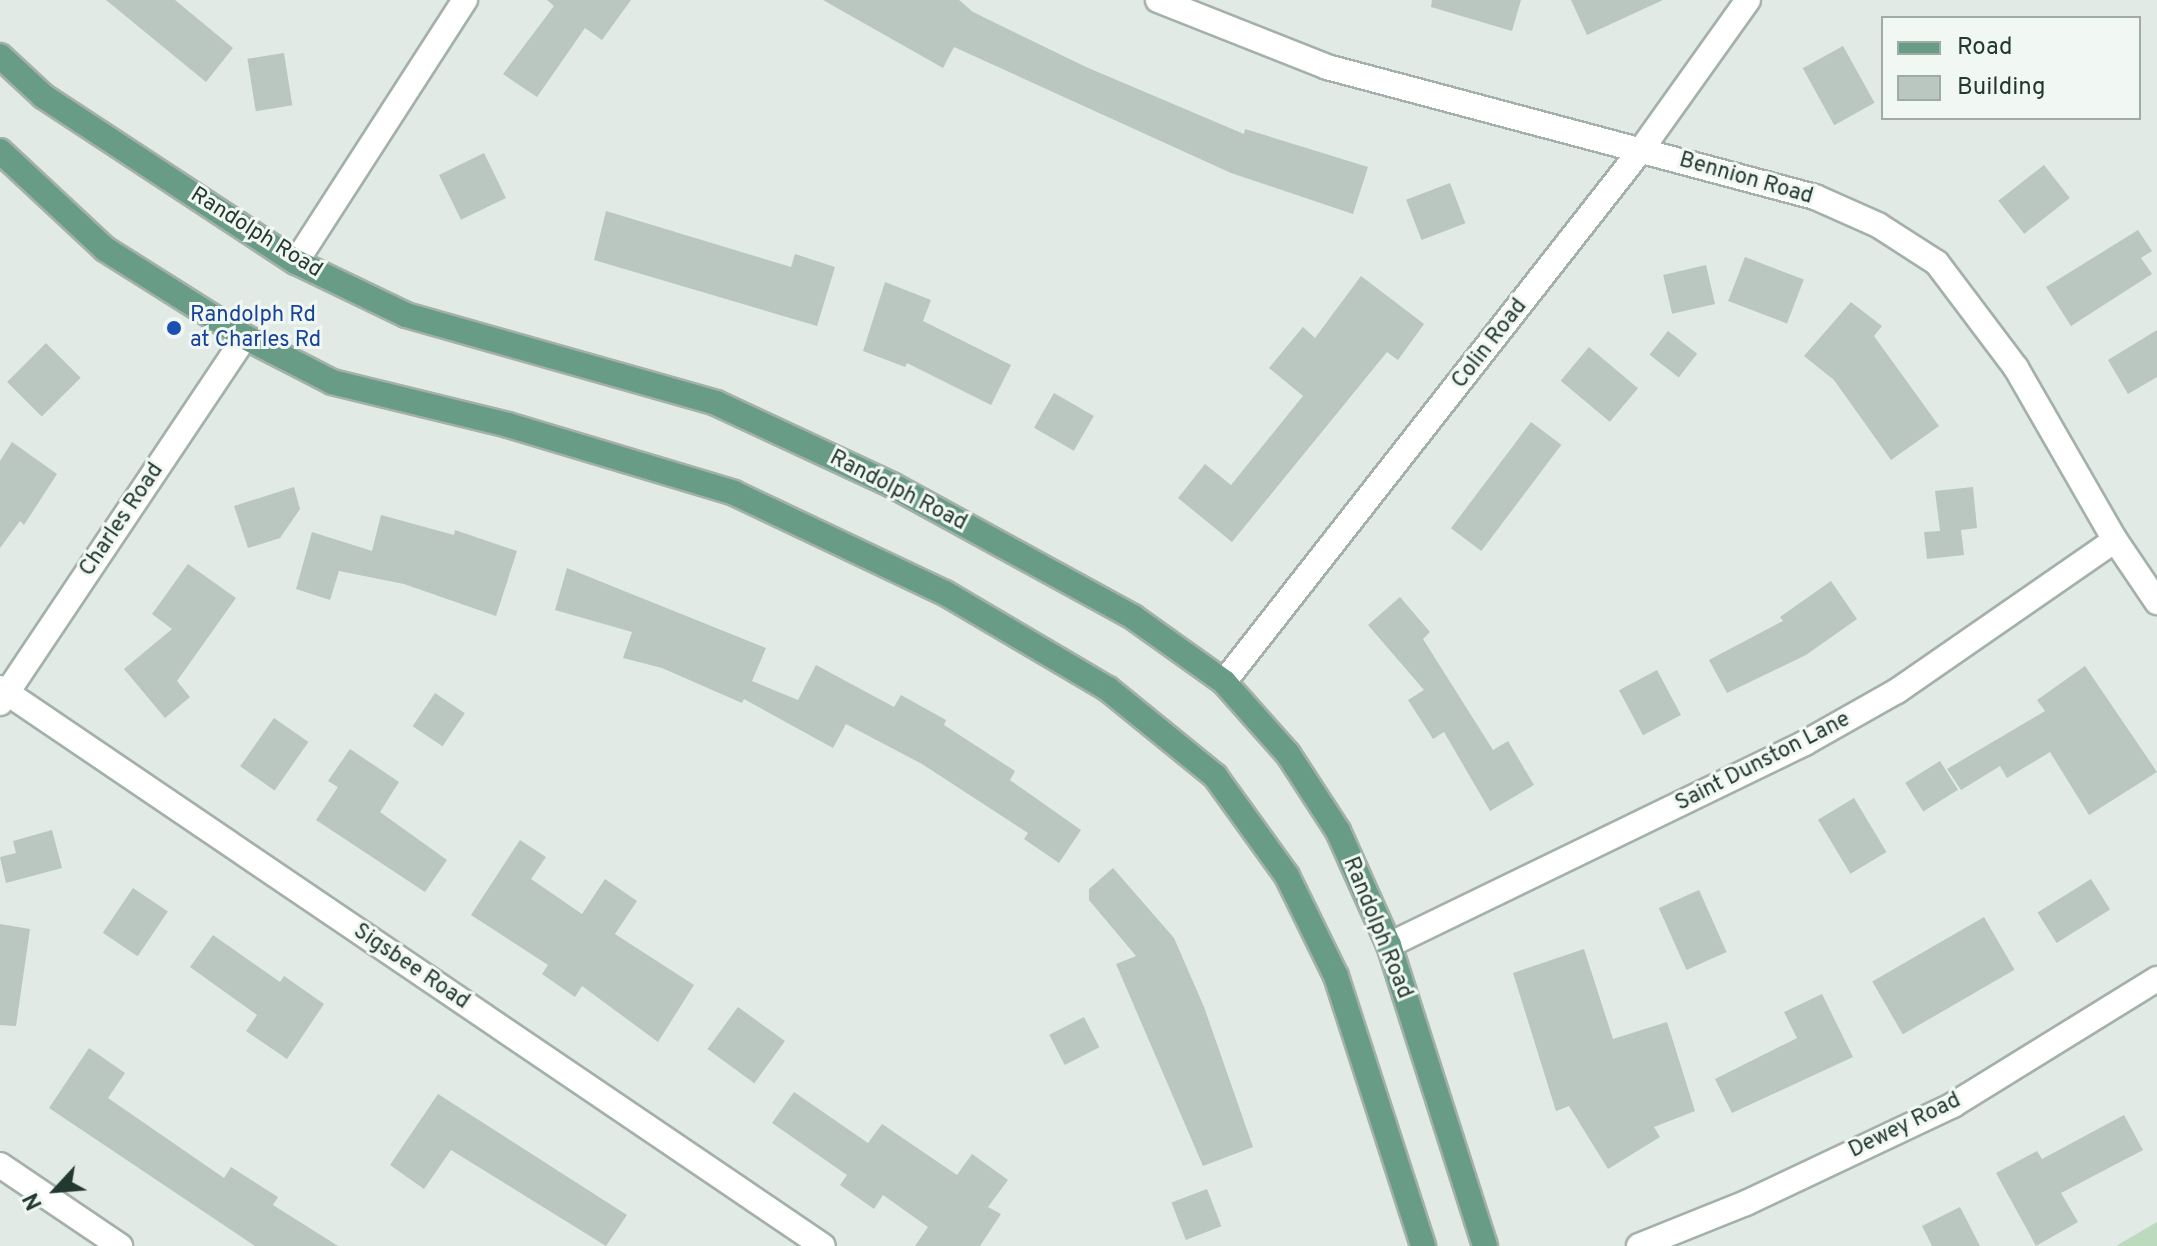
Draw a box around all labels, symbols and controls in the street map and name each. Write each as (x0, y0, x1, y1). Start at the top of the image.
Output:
legend (1881, 16, 2141, 120)
text: Road (1957, 33, 2013, 63)
text: Building (1957, 73, 2046, 103)
street label: Bennion Road (1676, 147, 1816, 211)
street label: Randolph Road (185, 182, 327, 284)
street label: Colin Road (1447, 294, 1533, 394)
place label: Randolph Rd at Charles Rd (190, 302, 321, 354)
marker: Randolph Rd at Charles Rd (165, 319, 183, 337)
street label: Randolph Road (825, 445, 971, 537)
street label: Charles Road (74, 458, 170, 582)
street label: Saint Dunston Lane (1671, 707, 1855, 817)
street label: Randolph Road (1337, 853, 1417, 1003)
street label: Sigsbee Road (348, 918, 474, 1016)
street label: Dewey Road (1845, 1088, 1965, 1164)
north arrow (16, 1150, 96, 1230)
text: N (18, 1188, 50, 1214)

